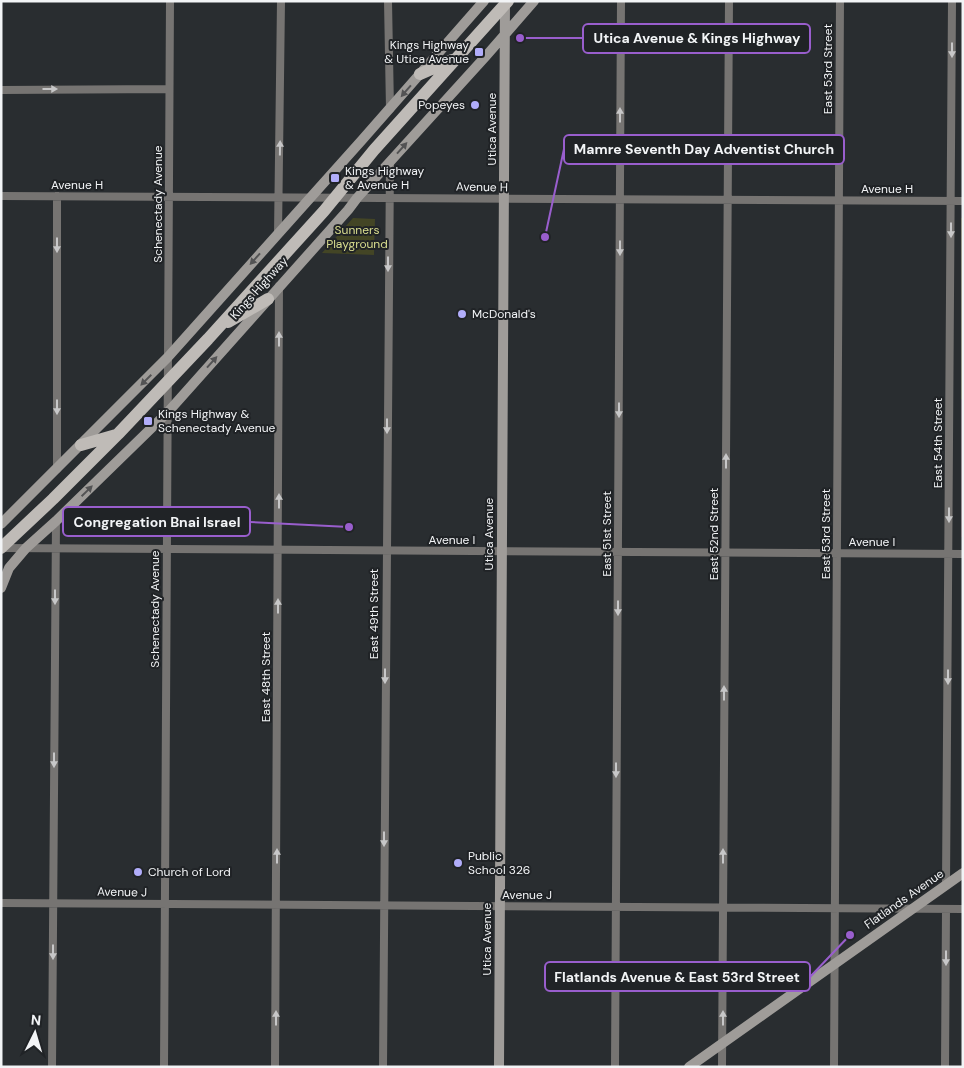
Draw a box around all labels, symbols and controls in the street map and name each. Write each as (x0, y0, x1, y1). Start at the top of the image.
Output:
callout: Utica Avenue & Kings Highway (583, 24, 810, 53)
street label: East 53rd Street (820, 24, 836, 114)
text: Utica Avenue & Kings Highway (594, 29, 801, 47)
place label: Kings Highway & Utica Avenue (384, 37, 469, 67)
one-way arrow (948, 42, 956, 58)
marker: Kings Highway & Utica Avenue (473, 46, 485, 58)
one-way arrow (400, 84, 412, 96)
one-way arrow (42, 85, 58, 93)
street label: Utica Avenue (484, 92, 500, 165)
place label: Popeyes (418, 97, 465, 113)
marker: Popeyes (469, 99, 481, 111)
one-way arrow (616, 107, 624, 123)
callout: Mamre Seventh Day Adventist Church (564, 135, 844, 164)
one-way arrow (276, 140, 284, 156)
text: Mamre Seventh Day Adventist Church (574, 140, 834, 158)
one-way arrow (396, 143, 408, 155)
street label: Schenectady Avenue (150, 145, 166, 263)
place label: Kings Highway & Avenue H (345, 163, 425, 193)
marker: Kings Highway & Avenue H (329, 172, 341, 184)
street label: Avenue H (51, 177, 103, 193)
street label: Avenue H (456, 179, 508, 195)
street label: Avenue H (861, 181, 913, 197)
park label: Sunners Playground (326, 222, 388, 252)
one-way arrow (946, 222, 954, 238)
one-way arrow (53, 237, 61, 253)
one-way arrow (616, 240, 624, 256)
street label: Kings Highway (227, 253, 292, 323)
one-way arrow (249, 253, 261, 265)
one-way arrow (384, 256, 392, 272)
place label: McDonald's (472, 306, 536, 322)
marker: McDonald's (456, 308, 468, 320)
one-way arrow (275, 330, 283, 346)
one-way arrow (206, 356, 217, 369)
one-way arrow (140, 373, 152, 385)
street label: East 54th Street (930, 398, 946, 488)
one-way arrow (53, 399, 61, 415)
one-way arrow (615, 403, 623, 419)
place label: Kings Highway & Schenectady Avenue (158, 406, 276, 436)
marker: Kings Highway & Schenectady Avenue (142, 415, 154, 427)
one-way arrow (383, 418, 391, 434)
one-way arrow (722, 452, 730, 468)
one-way arrow (81, 485, 93, 497)
street label: East 52nd Street (706, 487, 722, 580)
street label: East 53rd Street (818, 489, 834, 579)
street label: East 51st Street (599, 491, 615, 577)
one-way arrow (275, 493, 283, 509)
street label: Utica Avenue (481, 497, 497, 570)
callout: Congregation Bnai Israel (63, 507, 250, 536)
one-way arrow (945, 507, 953, 523)
text: Congregation Bnai Israel (74, 513, 240, 531)
street label: Avenue I (429, 532, 475, 548)
street label: Avenue I (849, 534, 895, 550)
street label: Schenectady Avenue (147, 550, 163, 668)
street label: East 49th Street (366, 568, 382, 659)
one-way arrow (51, 589, 59, 605)
one-way arrow (274, 598, 282, 614)
one-way arrow (613, 600, 621, 616)
street label: East 48th Street (258, 632, 274, 722)
one-way arrow (381, 668, 389, 684)
one-way arrow (944, 670, 952, 686)
one-way arrow (720, 685, 728, 701)
one-way arrow (50, 752, 58, 768)
one-way arrow (612, 763, 620, 779)
one-way arrow (380, 831, 388, 847)
one-way arrow (719, 847, 727, 863)
one-way arrow (273, 848, 281, 864)
place label: Public School 326 (468, 848, 530, 878)
marker: Public School 326 (452, 857, 464, 869)
place label: Church of Lord (148, 864, 231, 880)
street label: Flatlands Avenue (861, 865, 947, 932)
marker: Church of Lord (132, 866, 144, 878)
street label: Avenue J (97, 884, 147, 900)
street label: Avenue J (502, 887, 552, 903)
street label: Utica Avenue (479, 902, 495, 975)
one-way arrow (49, 944, 57, 960)
one-way arrow (942, 950, 950, 966)
callout: Flatlands Avenue & East 53rd Street (545, 962, 810, 991)
text: Flatlands Avenue & East 53rd Street (554, 968, 800, 986)
north arrow (10, 1008, 60, 1058)
one-way arrow (272, 1010, 280, 1026)
one-way arrow (719, 1010, 727, 1026)
text: N (30, 1011, 42, 1029)

